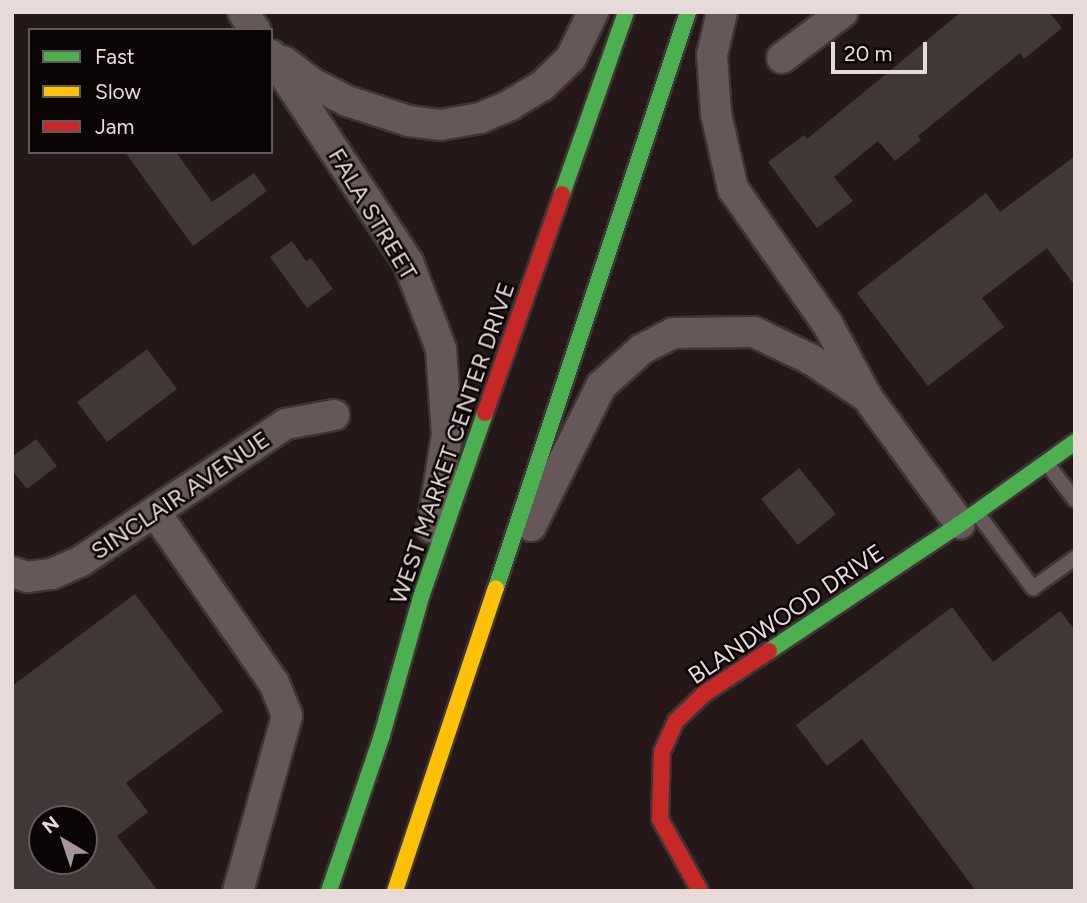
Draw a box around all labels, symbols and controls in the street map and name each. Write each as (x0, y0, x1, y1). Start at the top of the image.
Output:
legend (28, 28, 273, 154)
scale bar (835, 28, 931, 72)
text: 20 m (844, 41, 892, 66)
text: Fast (95, 44, 135, 69)
text: Slow (95, 79, 141, 104)
text: Jam (95, 114, 134, 139)
street label: FALA STREET (322, 143, 424, 285)
street label: WEST MARKET CENTER DRIVE (383, 278, 521, 608)
street label: SINCLAIR AVENUE (85, 425, 275, 565)
street label: BLANDWOOD DRIVE (683, 538, 889, 690)
north arrow (28, 805, 98, 875)
text: N (38, 811, 64, 838)

